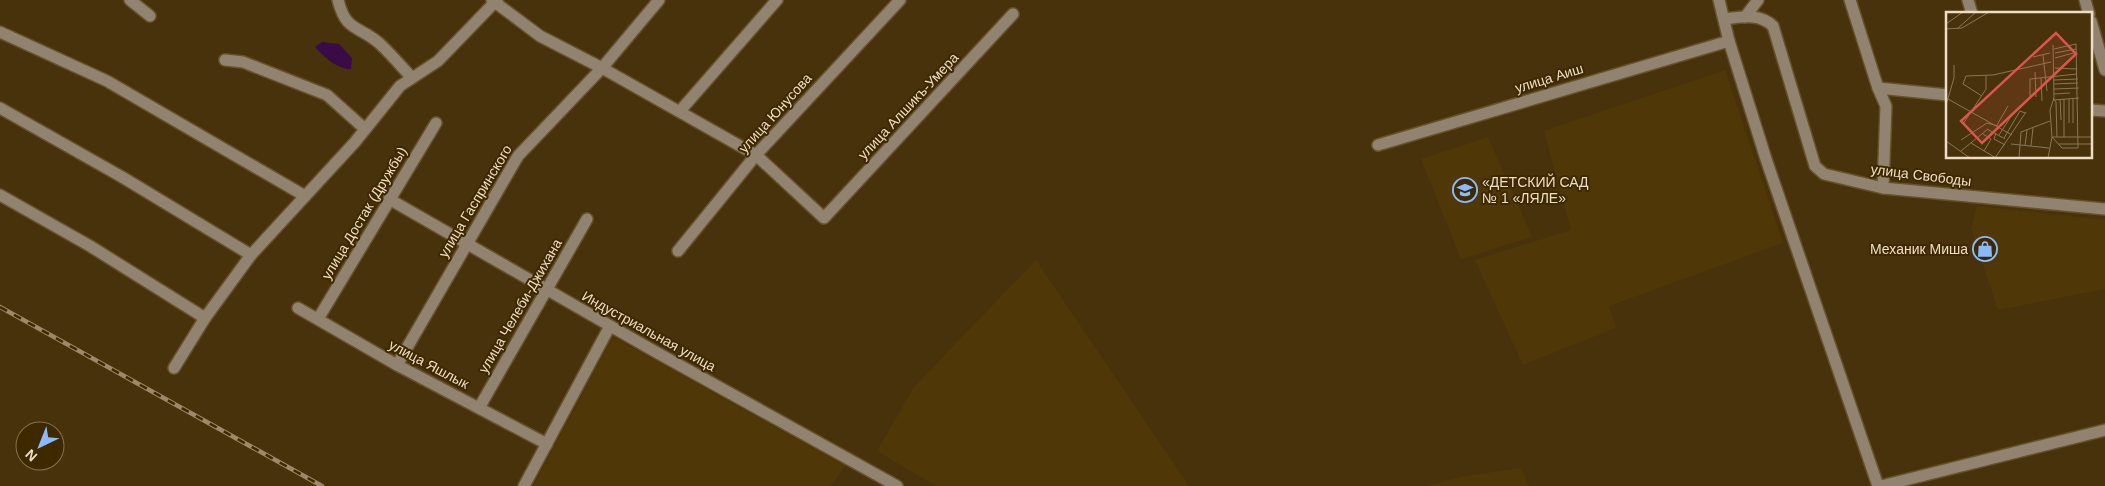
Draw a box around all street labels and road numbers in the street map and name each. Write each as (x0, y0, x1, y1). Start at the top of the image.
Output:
street label: улица Алшикъ-Умера (854, 49, 962, 163)
street label: улица Аиш (1513, 60, 1585, 96)
street label: улица Юнусова (735, 70, 815, 156)
street label: улица Гаспринского (435, 142, 515, 260)
street label: улица Достак (Дружбы) (318, 144, 410, 282)
street label: улица Свободы (1870, 161, 1972, 189)
street label: улица Челеби-Джихана (475, 236, 565, 376)
street label: Индустриальная улица (579, 288, 719, 375)
street label: улица Яшлык (386, 336, 472, 392)

